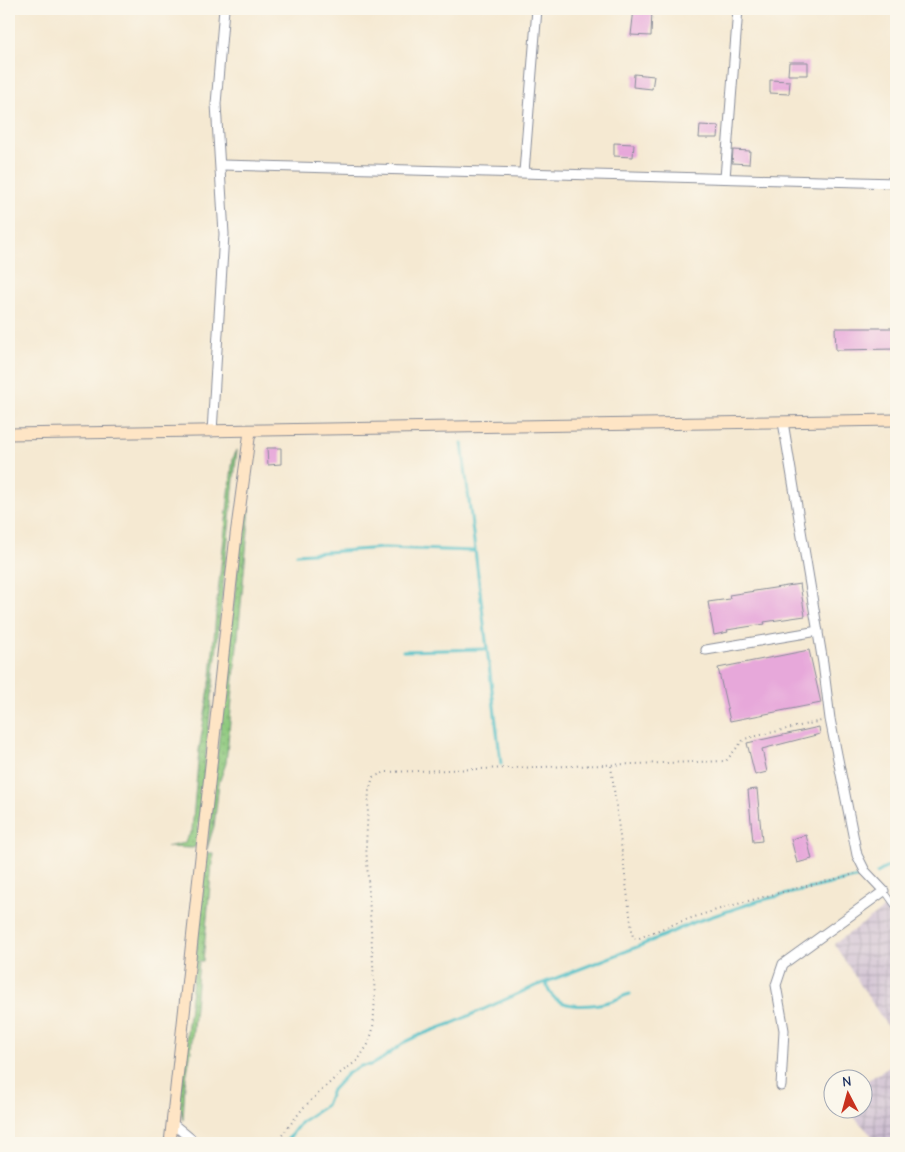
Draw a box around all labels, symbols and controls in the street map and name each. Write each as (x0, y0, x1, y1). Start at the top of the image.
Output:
north arrow (822, 1070, 872, 1120)
text: N (841, 1073, 852, 1090)

